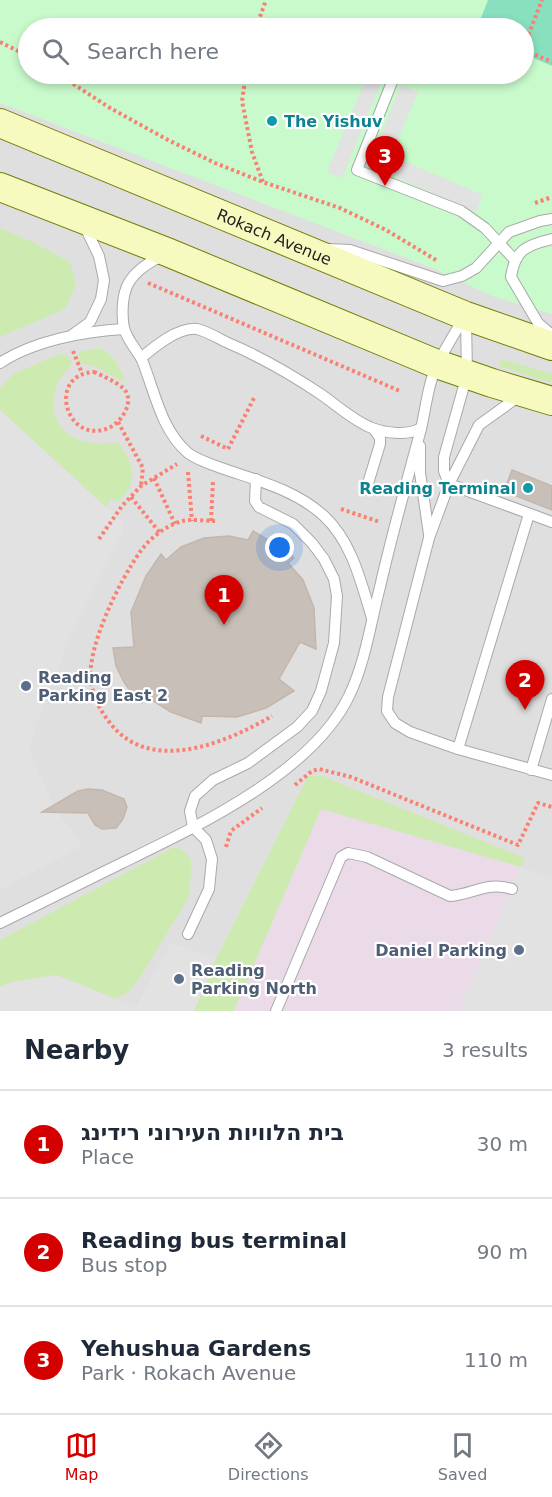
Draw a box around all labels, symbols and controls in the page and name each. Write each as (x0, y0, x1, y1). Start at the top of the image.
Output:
search box (18, 18, 534, 84)
icon: search (39, 35, 72, 68)
text: Search here (87, 39, 219, 64)
place label: The Yishuv (284, 112, 383, 131)
marker: The Yishuv (265, 114, 279, 128)
pin: 3 (366, 136, 404, 186)
street label: Rokach Avenue (214, 205, 334, 269)
place label: Reading Terminal (359, 479, 516, 498)
marker: Reading Terminal (521, 481, 535, 495)
your location (265, 533, 294, 562)
pin: 1 (204, 576, 244, 625)
pin: 2 (506, 660, 544, 710)
place label: Reading Parking East 2 (38, 668, 168, 705)
marker: Reading Parking East 2 (19, 679, 33, 693)
place label: Daniel Parking (375, 941, 507, 960)
marker: Daniel Parking (512, 943, 526, 957)
place label: Reading Parking North (191, 961, 317, 998)
marker: Reading Parking North (172, 972, 186, 986)
text: Nearby (24, 1035, 129, 1065)
text: 3 results (442, 1038, 528, 1062)
text: בית הלוויות העירוני רידינג (81, 1120, 344, 1145)
text: 1 (37, 1132, 50, 1156)
text: 30 m (477, 1132, 528, 1156)
text: Place (81, 1145, 134, 1169)
text: Reading bus terminal (81, 1228, 347, 1253)
text: 2 (37, 1240, 50, 1264)
text: 90 m (477, 1240, 528, 1264)
text: Bus stop (81, 1253, 167, 1277)
text: Yehushua Gardens (81, 1336, 311, 1361)
text: 3 (37, 1348, 50, 1372)
text: 110 m (464, 1348, 528, 1372)
text: Park · Rokach Avenue (81, 1361, 296, 1385)
tab: Map (65, 1429, 98, 1484)
tab: Directions (228, 1429, 308, 1484)
tab: Saved (438, 1429, 487, 1484)

